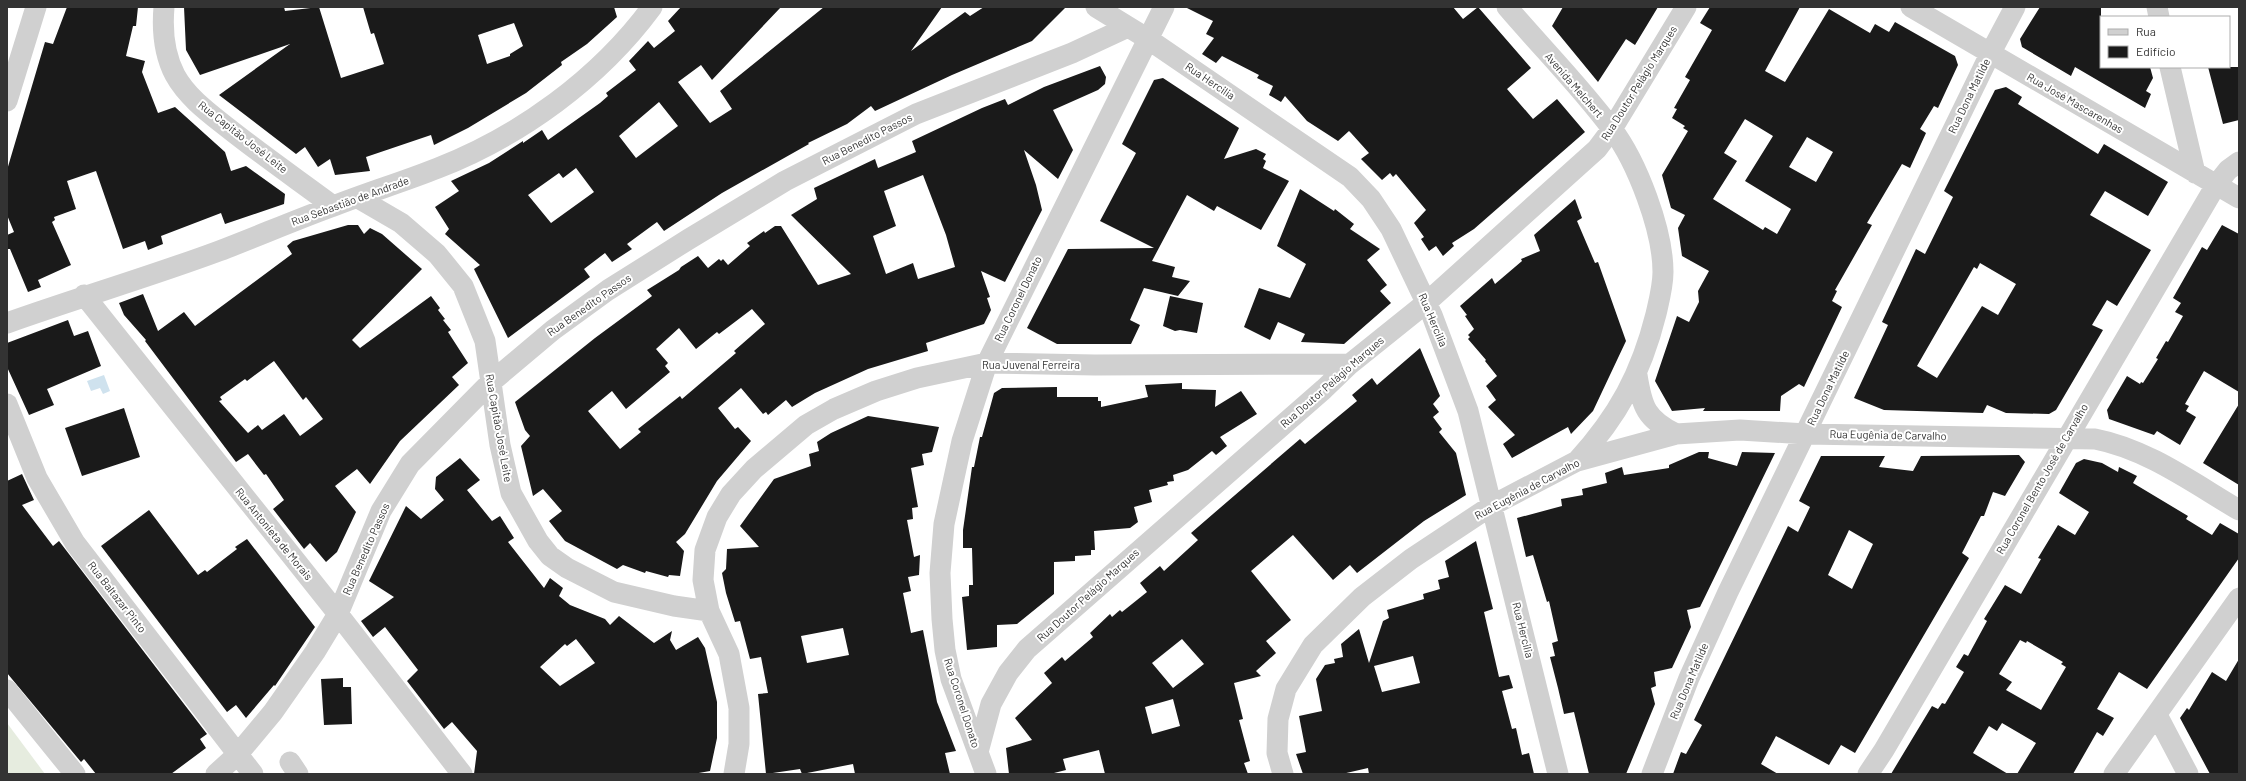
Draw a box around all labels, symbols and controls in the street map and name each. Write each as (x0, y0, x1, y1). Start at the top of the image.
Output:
legend (2100, 16, 2230, 68)
street label: Rua Doutor Pelágio Marques (1598, 23, 1679, 142)
text: Rua (2136, 24, 2156, 38)
text: Edifício (2136, 44, 2176, 58)
street label: Avenida Melchert (1543, 50, 1606, 120)
street label: Rua Dona Matilde (1945, 56, 1992, 135)
street label: Rua Hercilia (1183, 59, 1238, 102)
street label: Rua José Mascarenhas (2025, 70, 2126, 135)
street label: Rua Capitão José Leite (196, 98, 291, 176)
street label: Rua Benedito Passos (819, 110, 914, 167)
street label: Rua Sebastião de Andrade (289, 173, 411, 228)
street label: Rua Coronel Donato (991, 254, 1044, 344)
street label: Rua Benedito Passos (544, 271, 633, 338)
street label: Rua Hercilia (1416, 291, 1451, 349)
street label: Rua Doutor Pelágio Marques (1277, 333, 1386, 430)
street label: Rua Dona Matilde (1804, 348, 1851, 427)
street label: Rua Juvenal Ferreira (982, 358, 1080, 371)
street label: Rua Capitão José Leite (484, 373, 515, 483)
street label: Rua Coronel Bento José de Carvalho (1993, 401, 2090, 556)
street label: Rua Eugênia de Carvalho (1829, 427, 1947, 442)
street label: Rua Eugênia de Carvalho (1472, 455, 1581, 522)
street label: Rua Antonieta de Morais (233, 485, 316, 582)
street label: Rua Benedito Passos (339, 501, 392, 597)
street label: Rua Doutor Pelágio Marques (1034, 545, 1141, 644)
street label: Rua Baltazar Pinto (86, 558, 149, 635)
street label: Rua Hercilia (1510, 601, 1537, 659)
street label: Rua Dona Matilde (1667, 641, 1711, 721)
street label: Rua Coronel Donato (942, 656, 983, 749)

